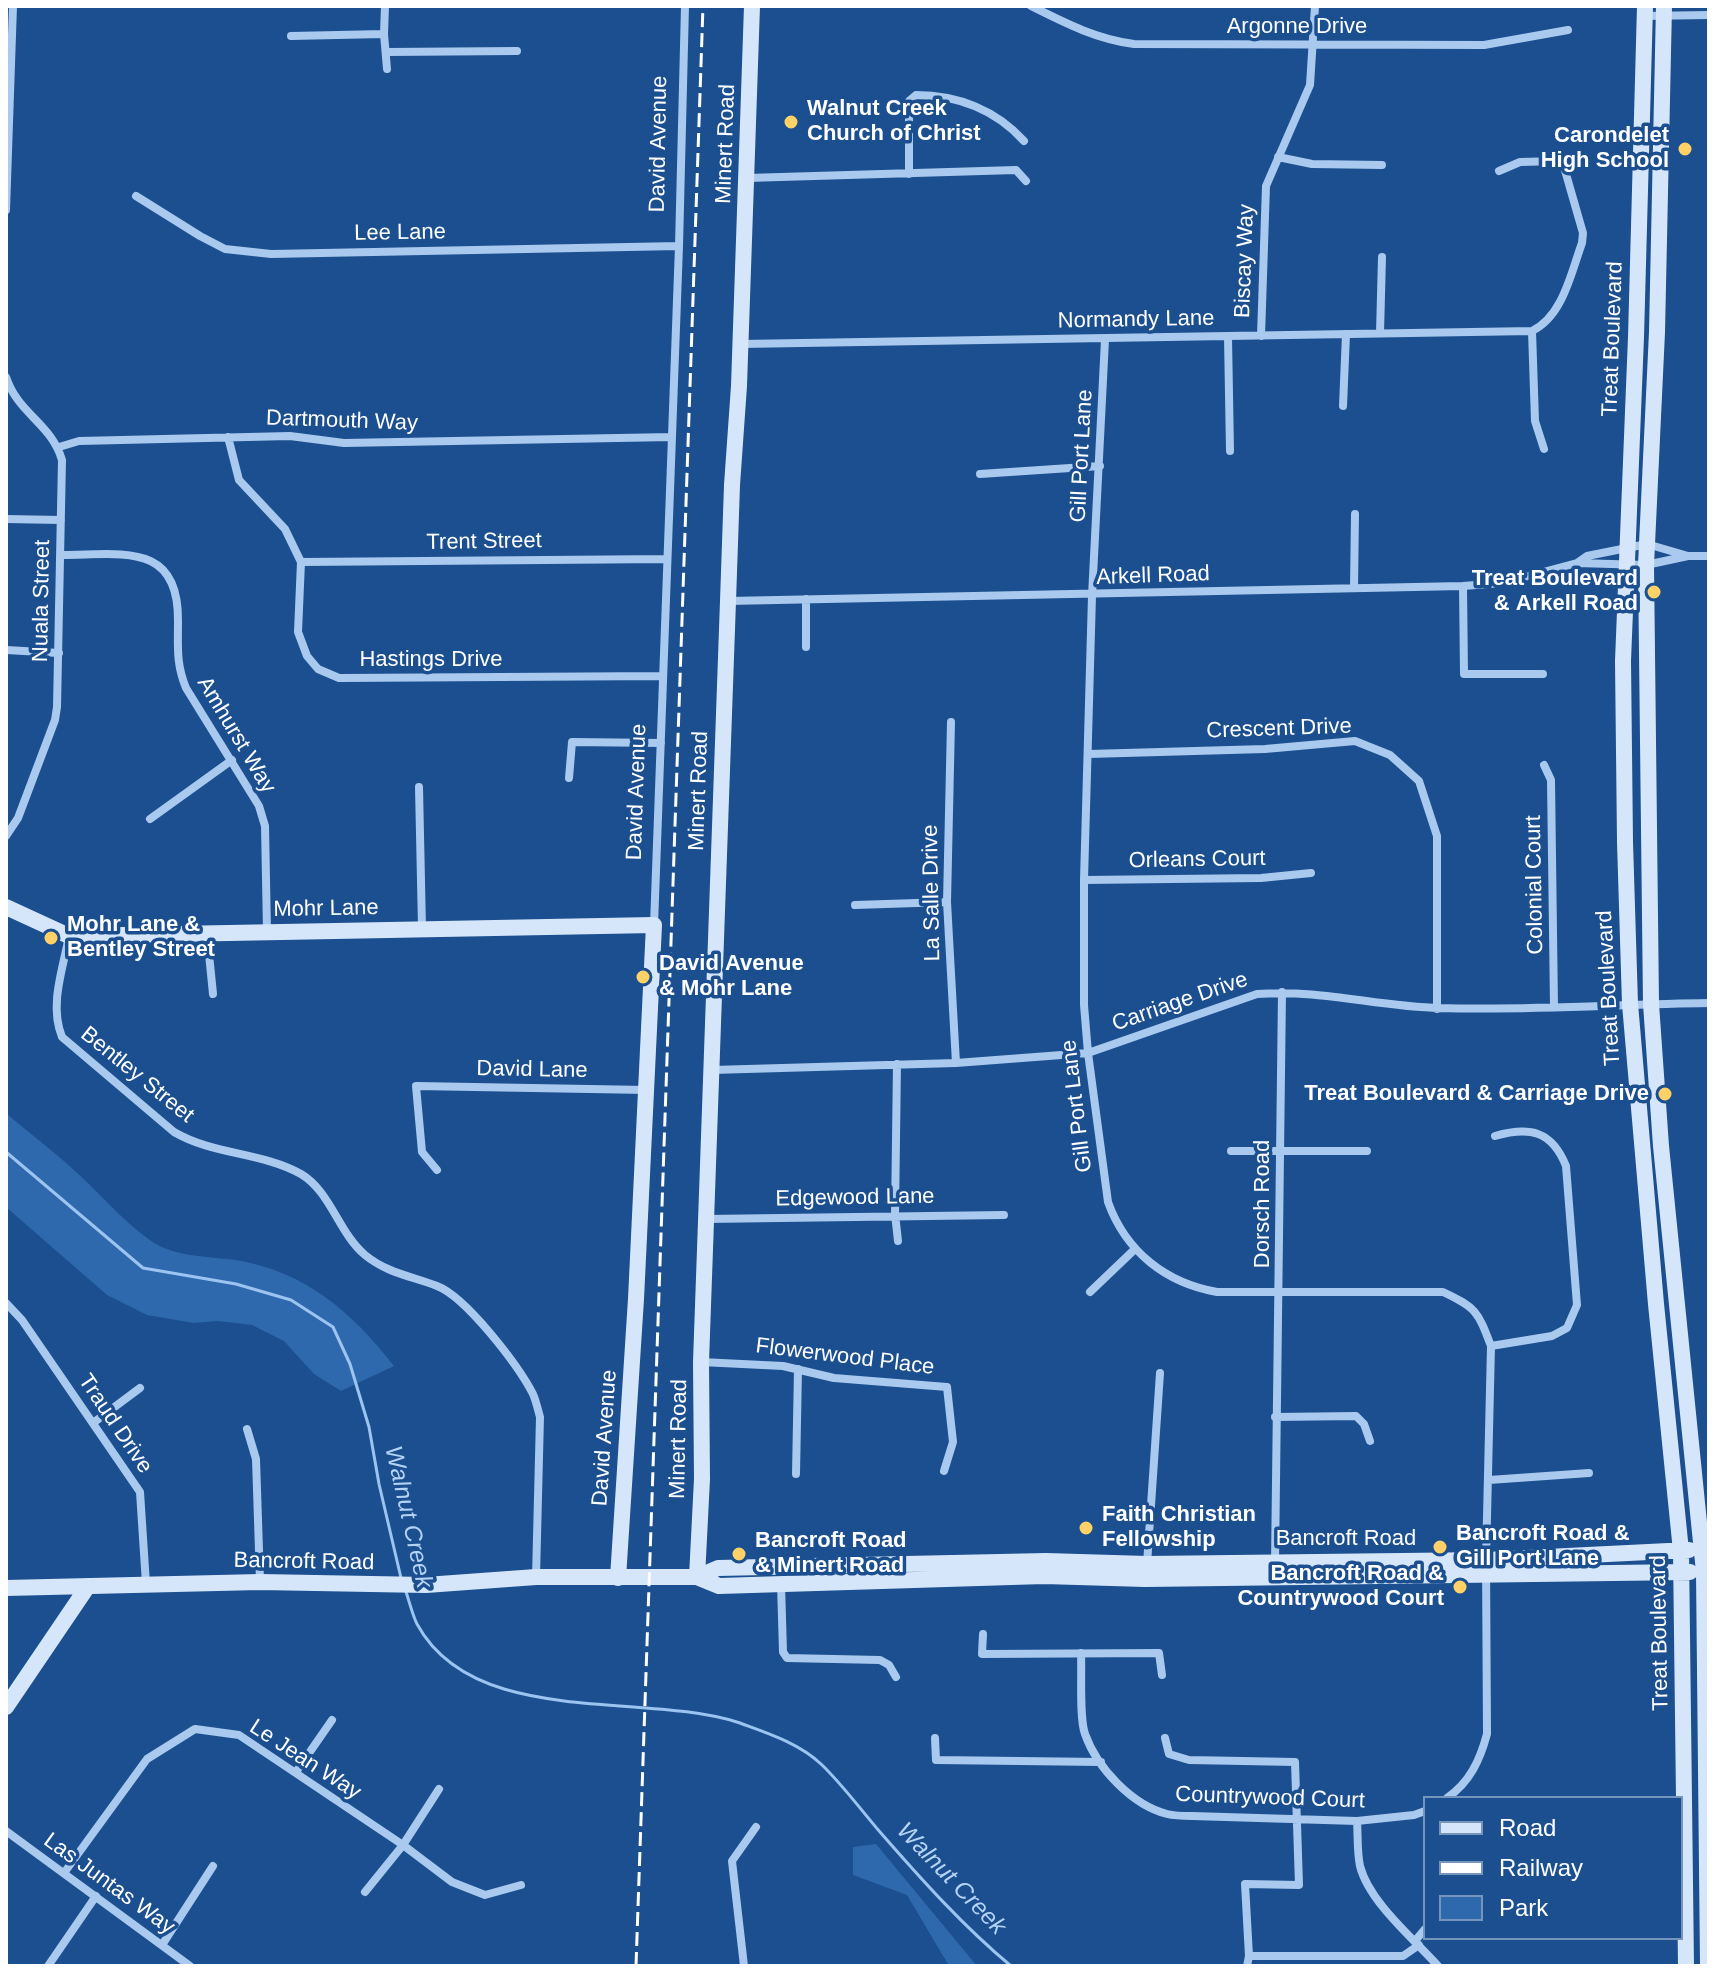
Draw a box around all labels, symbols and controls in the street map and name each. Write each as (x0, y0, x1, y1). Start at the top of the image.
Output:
street label: Argonne Drive (1227, 14, 1367, 40)
street label: David Avenue (645, 75, 673, 213)
street label: Minert Road (711, 84, 741, 204)
place label: Walnut Creek Church of Christ (807, 96, 981, 148)
marker: Walnut Creek Church of Christ (782, 113, 800, 131)
place label: Carondelet High School (1541, 123, 1669, 174)
marker: Carondelet High School (1676, 140, 1694, 158)
street label: Biscay Way (1230, 204, 1260, 318)
street label: Lee Lane (354, 219, 446, 247)
street label: Treat Boulevard (1597, 261, 1629, 417)
street label: Normandy Lane (1058, 305, 1214, 335)
street label: Gill Port Lane (1065, 389, 1099, 523)
street label: Dartmouth Way (266, 405, 418, 437)
street label: Trent Street (426, 528, 542, 556)
street label: Nuala Street (28, 540, 56, 662)
street label: Arkell Road (1096, 561, 1210, 591)
place label: Treat Boulevard & Arkell Road (1472, 566, 1638, 618)
marker: Treat Boulevard & Arkell Road (1645, 583, 1663, 601)
street label: Hastings Drive (359, 647, 503, 673)
street label: Amhurst Way (191, 672, 281, 798)
street label: Crescent Drive (1206, 713, 1352, 745)
street label: David Avenue (621, 723, 653, 861)
street label: Minert Road (684, 731, 714, 851)
street label: Colonial Court (1521, 815, 1549, 955)
street label: La Salle Drive (918, 824, 946, 962)
street label: Orleans Court (1128, 846, 1266, 874)
street label: Mohr Lane (273, 895, 379, 923)
street label: Treat Boulevard (1592, 910, 1626, 1066)
place label: Mohr Lane & Bentley Street (67, 912, 215, 964)
marker: Mohr Lane & Bentley Street (42, 929, 60, 947)
place label: David Avenue & Mohr Lane (659, 951, 804, 1002)
street label: Carriage Drive (1109, 966, 1251, 1038)
marker: David Avenue & Mohr Lane (634, 968, 652, 986)
street label: Bentley Street (75, 1021, 199, 1129)
street label: Gill Port Lane (1056, 1038, 1098, 1174)
street label: David Lane (476, 1056, 588, 1084)
place label: Treat Boulevard & Carriage Drive (1304, 1081, 1649, 1107)
marker: Treat Boulevard & Carriage Drive (1656, 1085, 1674, 1103)
street label: Dorsch Road (1250, 1140, 1276, 1268)
street label: Edgewood Lane (775, 1183, 935, 1213)
street label: Flowerwood Place (754, 1333, 936, 1381)
street label: Traud Drive (72, 1369, 158, 1479)
street label: David Avenue (587, 1369, 623, 1507)
street label: Minert Road (665, 1379, 693, 1499)
water label: Walnut Creek (378, 1443, 438, 1591)
place label: Faith Christian Fellowship (1102, 1502, 1256, 1554)
marker: Faith Christian Fellowship (1077, 1519, 1095, 1537)
place label: Bancroft Road & Gill Port Lane (1456, 1521, 1630, 1572)
street label: Bancroft Road (1276, 1526, 1416, 1552)
place label: Bancroft Road & Minert Road (755, 1528, 907, 1580)
marker: Bancroft Road & Gill Port Lane (1431, 1538, 1449, 1556)
marker: Bancroft Road & Minert Road (730, 1545, 748, 1563)
street label: Bancroft Road (233, 1548, 375, 1576)
street label: Treat Boulevard (1645, 1555, 1675, 1711)
place label: Bancroft Road & Countrywood Court (1237, 1561, 1444, 1612)
marker: Bancroft Road & Countrywood Court (1451, 1578, 1469, 1596)
street label: Le Jean Way (244, 1714, 366, 1806)
street label: Countrywood Court (1175, 1782, 1365, 1814)
legend (1423, 1796, 1683, 1940)
text: Road (1499, 1814, 1556, 1841)
water label: Walnut Creek (890, 1817, 1012, 1941)
street label: Las Juntas Way (38, 1828, 180, 1940)
text: Railway (1499, 1854, 1583, 1881)
text: Park (1499, 1894, 1548, 1921)

